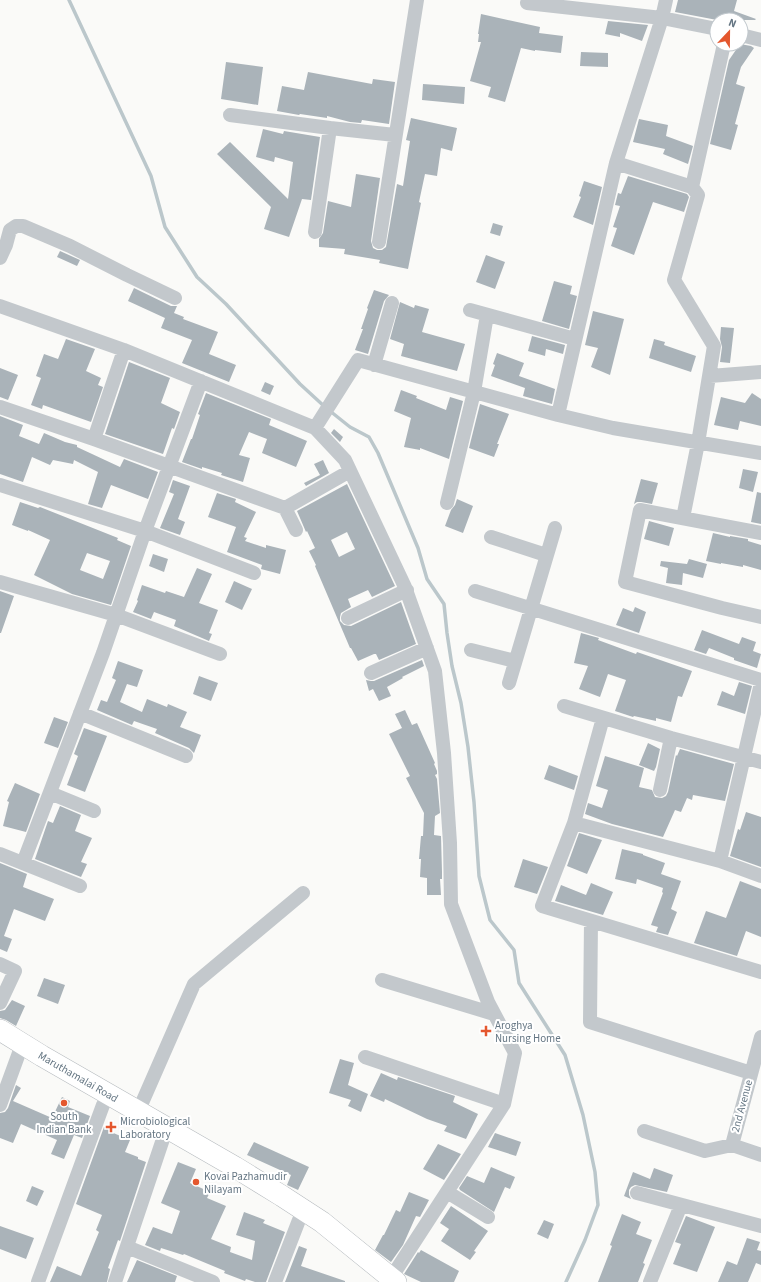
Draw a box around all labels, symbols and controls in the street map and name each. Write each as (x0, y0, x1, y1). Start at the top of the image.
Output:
north arrow (709, 12, 749, 52)
text: N (726, 15, 739, 32)
place label: Aroghya Nursing Home (495, 1018, 561, 1046)
marker: Aroghya Nursing Home (480, 1025, 492, 1037)
street label: Maruthamalai Road (35, 1048, 121, 1106)
street label: 2nd Avenue (728, 1078, 756, 1134)
marker: South Indian Bank (59, 1098, 69, 1108)
place label: South Indian Bank (37, 1109, 92, 1137)
place label: Microbiological Laboratory (120, 1114, 191, 1142)
marker: Microbiological Laboratory (105, 1121, 117, 1133)
place label: Kovai Pazhamudir Nilayam (204, 1169, 287, 1197)
marker: Kovai Pazhamudir Nilayam (191, 1177, 201, 1187)

